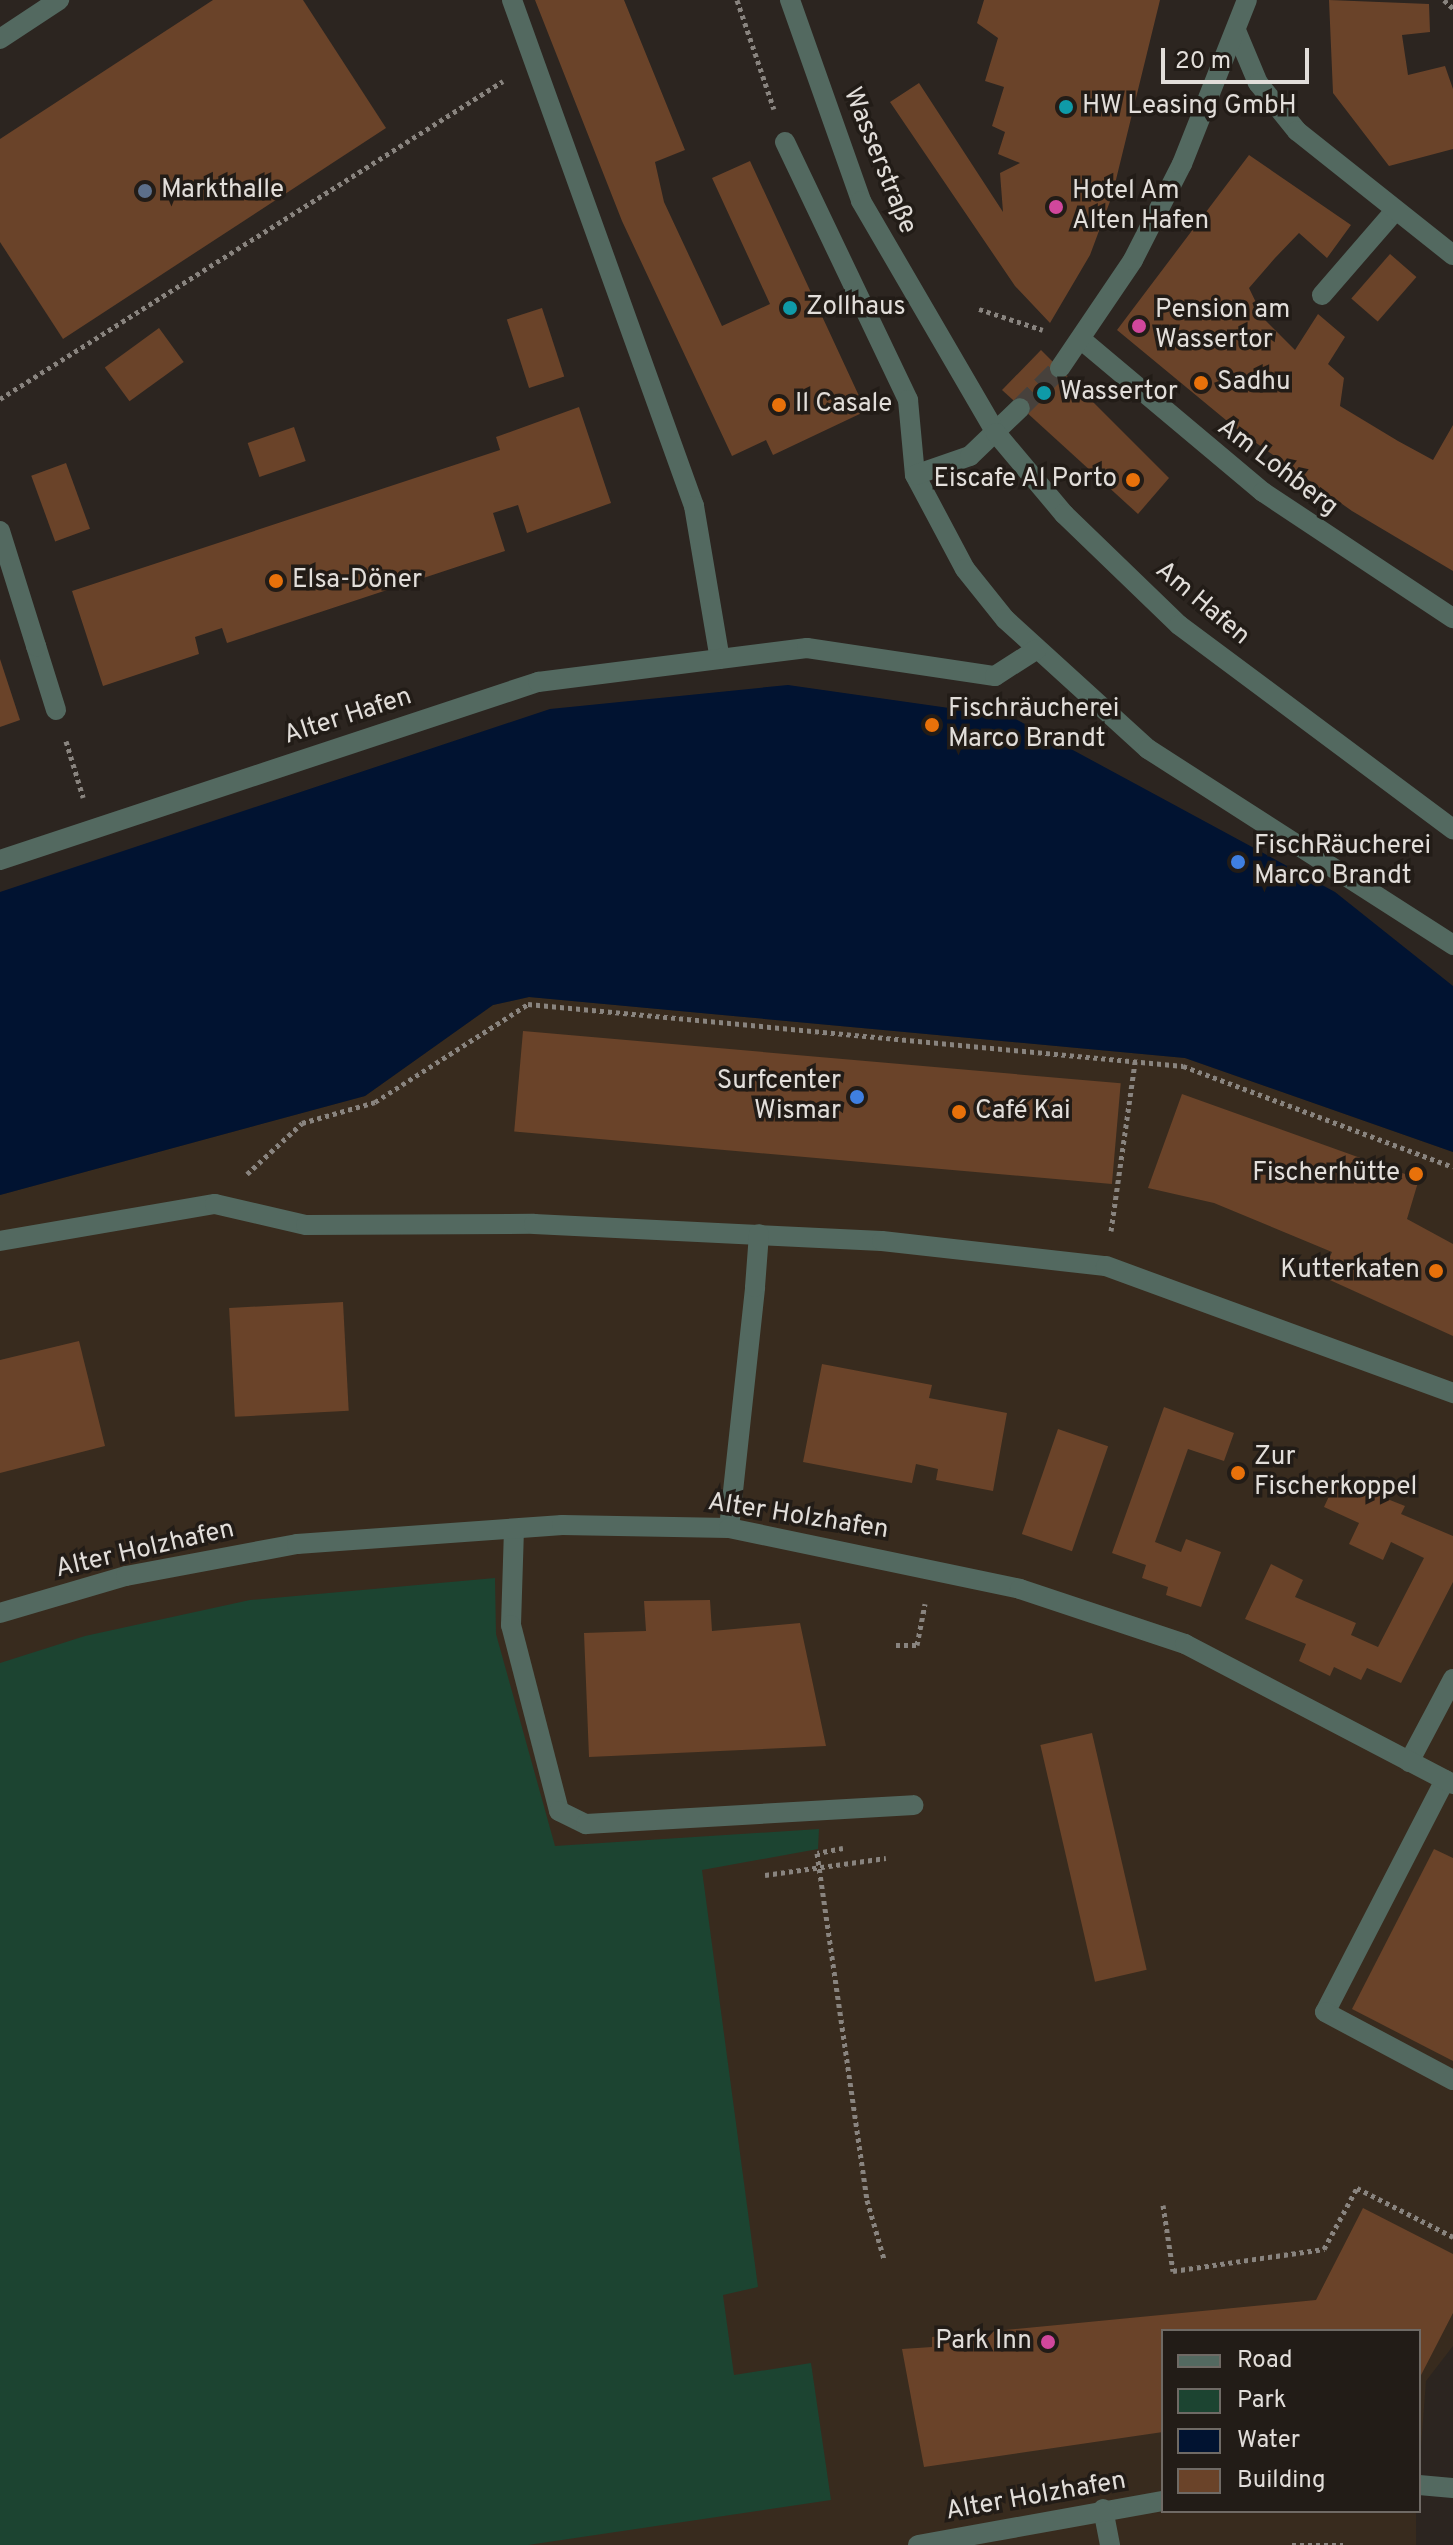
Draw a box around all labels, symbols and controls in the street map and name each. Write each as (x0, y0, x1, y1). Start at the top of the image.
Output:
scale bar (1165, 32, 1313, 82)
text: 20 m (1175, 47, 1231, 77)
street label: Wasserstraße (835, 83, 923, 239)
place label: HW Leasing GmbH (1082, 91, 1297, 123)
marker: HW Leasing GmbH (1057, 98, 1075, 116)
place label: Markthalle (161, 175, 284, 207)
place label: Hotel Am Alten Hafen (1072, 176, 1209, 238)
marker: Markthalle (136, 182, 154, 200)
marker: Hotel Am Alten Hafen (1047, 198, 1065, 216)
place label: Zollhaus (806, 292, 906, 324)
place label: Pension am Wassertor (1155, 295, 1290, 356)
marker: Zollhaus (781, 299, 799, 317)
marker: Pension am Wassertor (1130, 317, 1148, 335)
place label: Sadhu (1217, 367, 1291, 399)
marker: Sadhu (1192, 374, 1210, 392)
place label: Wassertor (1060, 377, 1178, 409)
marker: Wassertor (1035, 384, 1053, 402)
place label: Il Casale (795, 389, 892, 421)
marker: Il Casale (770, 396, 788, 414)
street label: Am Lohberg (1211, 413, 1343, 523)
place label: Eiscafe Al Porto (932, 464, 1117, 496)
marker: Eiscafe Al Porto (1124, 471, 1142, 489)
street label: Am Hafen (1148, 555, 1256, 653)
place label: Elsa-Döner (292, 565, 422, 597)
marker: Elsa-Döner (267, 572, 285, 590)
street label: Alter Hafen (280, 682, 416, 752)
place label: Fischräucherei Marco Brandt (948, 694, 1119, 756)
marker: Fischräucherei Marco Brandt (923, 716, 941, 734)
place label: FischRäucherei Marco Brandt (1254, 831, 1431, 892)
marker: FischRäucherei Marco Brandt (1229, 853, 1247, 871)
place label: Surfcenter Wismar (717, 1066, 841, 1128)
marker: Surfcenter Wismar (848, 1088, 866, 1106)
place label: Café Kai (975, 1096, 1071, 1128)
marker: Café Kai (950, 1103, 968, 1121)
place label: Fischerhütte (1252, 1158, 1400, 1190)
marker: Fischerhütte (1407, 1165, 1425, 1183)
place label: Kutterkaten (1280, 1255, 1420, 1287)
marker: Kutterkaten (1427, 1262, 1445, 1280)
place label: Zur Fischerkoppel (1254, 1442, 1417, 1504)
marker: Zur Fischerkoppel (1229, 1464, 1247, 1482)
street label: Alter Holzhafen (705, 1487, 891, 1547)
street label: Alter Holzhafen (53, 1514, 237, 1586)
place label: Park Inn (935, 2326, 1032, 2358)
legend (1161, 2329, 1421, 2513)
marker: Park Inn (1039, 2333, 1057, 2351)
text: Road (1237, 2346, 1293, 2376)
text: Park (1237, 2386, 1287, 2416)
text: Water (1237, 2426, 1300, 2456)
street label: Alter Holzhafen (943, 2466, 1129, 2528)
text: Building (1237, 2466, 1326, 2496)

